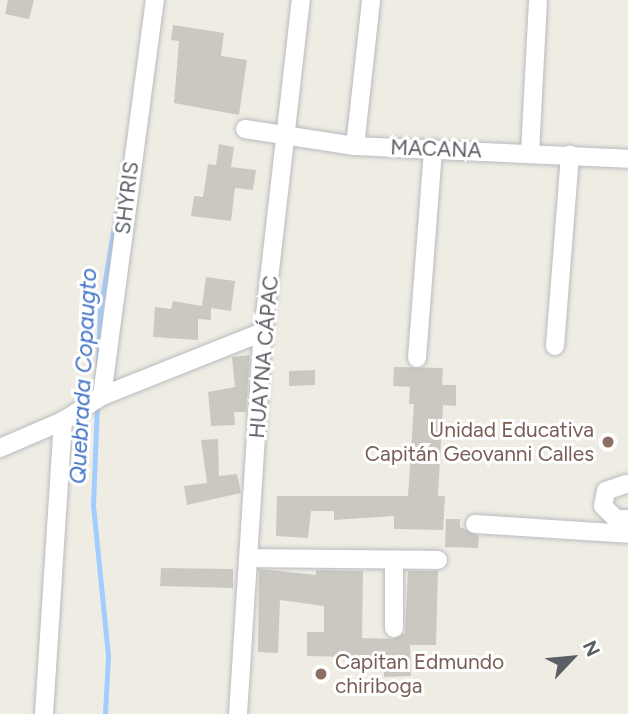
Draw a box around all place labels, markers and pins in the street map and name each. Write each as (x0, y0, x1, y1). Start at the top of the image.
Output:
place label: Unidad Educativa Capitán Geovanni Calles (365, 417, 594, 467)
marker: Unidad Educativa Capitán Geovanni Calles (600, 434, 616, 450)
place label: Capitan Edmundo chiriboga (335, 649, 504, 699)
marker: Capitan Edmundo chiriboga (313, 666, 329, 682)

